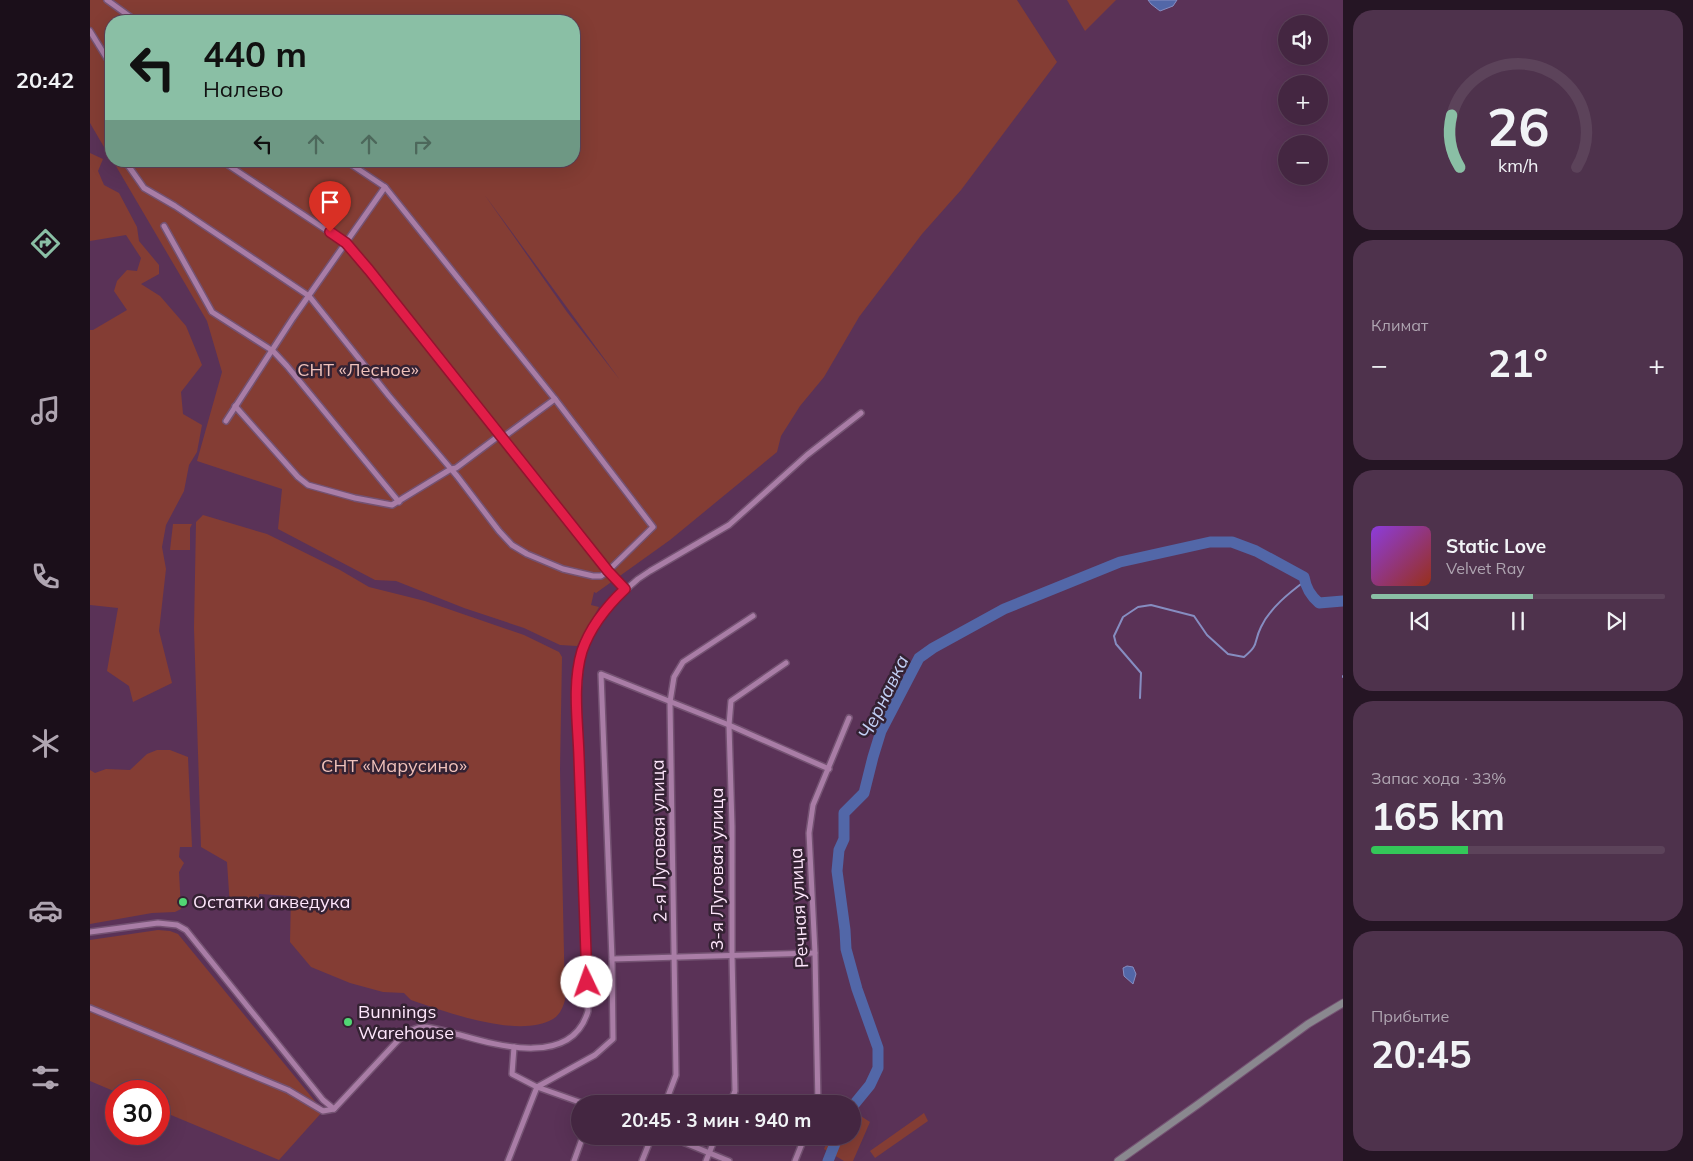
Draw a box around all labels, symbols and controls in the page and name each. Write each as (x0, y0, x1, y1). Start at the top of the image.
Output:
map controls (1278, 15, 1328, 185)
button: sound (1278, 15, 1328, 65)
text: 440 m (203, 32, 307, 76)
icon: left (120, 35, 185, 100)
text: 20:42 (16, 66, 74, 94)
text: Налево (203, 75, 283, 103)
button: + (1278, 75, 1328, 125)
text: 26 (1487, 94, 1549, 159)
icon: left (249, 130, 277, 158)
icon: ahead (302, 130, 330, 158)
icon: ahead (355, 130, 383, 158)
icon: right (408, 130, 436, 158)
button: − (1278, 135, 1328, 185)
text: km/h (1498, 154, 1538, 176)
pin (309, 181, 351, 232)
icon: arrive (316, 188, 344, 216)
icon: directions (28, 226, 63, 261)
text: Климат (1371, 315, 1428, 335)
text: 21° (1488, 339, 1548, 387)
text: − (1371, 347, 1388, 382)
text: + (1648, 347, 1665, 382)
park label: СНТ «Лесное» (297, 358, 419, 381)
icon: music (28, 393, 63, 428)
text: Static Love (1446, 534, 1546, 558)
text: Velvet Ray (1446, 558, 1525, 578)
icon: phone (28, 559, 63, 594)
icon: previous (1406, 607, 1434, 635)
icon: pause (1504, 607, 1532, 635)
icon: next (1602, 607, 1630, 635)
water label: Чернавка (852, 651, 914, 743)
icon: climate (28, 726, 63, 761)
park label: СНТ «Марусино» (321, 754, 467, 777)
street label: 2-я Луговая улица (646, 759, 671, 923)
text: Запас хода · 33% (1371, 768, 1506, 788)
street label: 3-я Луговая улица (705, 787, 728, 951)
text: 165 km (1371, 792, 1505, 840)
street label: Речная улица (784, 847, 813, 969)
place label: Остатки акведука (193, 890, 350, 913)
icon: car (28, 893, 63, 928)
marker: Остатки акведука (177, 896, 189, 908)
position arrow (560, 955, 612, 1007)
place label: Bunnings Warehouse (358, 1000, 454, 1044)
text: Прибытие (1371, 1006, 1449, 1026)
marker: Bunnings Warehouse (342, 1016, 354, 1028)
text: 20:45 (1371, 1030, 1472, 1078)
icon: filters (28, 1060, 63, 1095)
speed limit sign: 30 (105, 1080, 170, 1145)
text: 20:45 · 3 мин · 940 m (621, 1108, 811, 1132)

